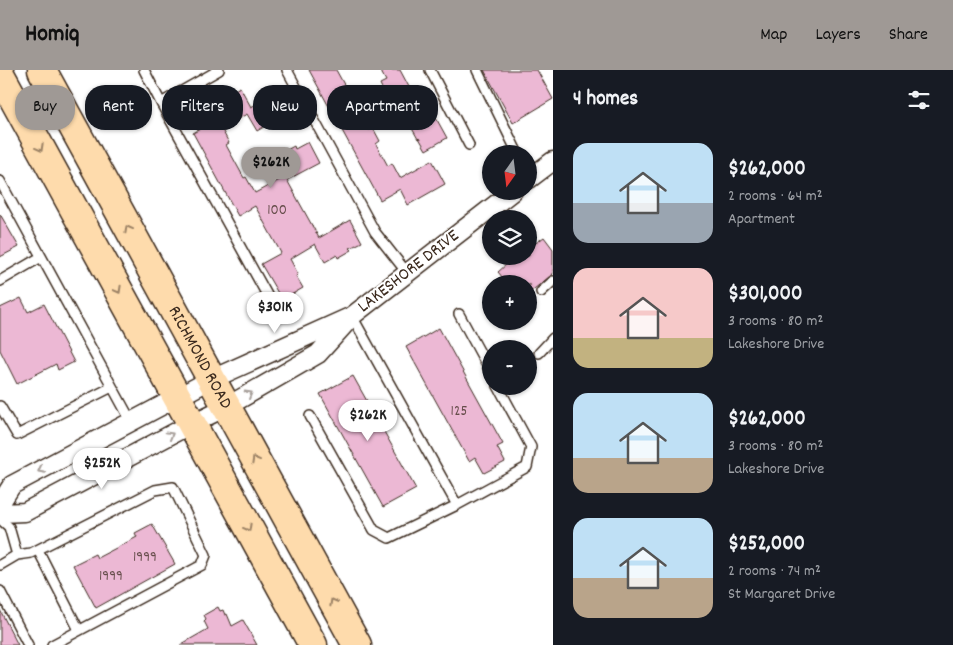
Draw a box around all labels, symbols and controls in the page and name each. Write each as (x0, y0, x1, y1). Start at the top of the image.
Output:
text: Homiq (25, 18, 80, 52)
text: Map (760, 23, 787, 48)
text: Layers (815, 23, 861, 48)
text: Share (889, 23, 928, 48)
chip: Buy (15, 85, 75, 130)
chip: Rent (85, 85, 152, 130)
chip: Filters (162, 85, 243, 130)
chip: New (253, 85, 317, 130)
chip: Apartment (327, 85, 438, 130)
text: 4 homes (573, 85, 638, 115)
icon: filters (905, 86, 933, 114)
one-way arrow (34, 142, 44, 151)
north arrow (482, 145, 538, 200)
map controls (482, 145, 537, 395)
pin: $262K (236, 146, 306, 189)
text: $262K (252, 151, 290, 174)
text: $262,000 (728, 155, 806, 185)
icon: home (613, 163, 673, 223)
text: 2 rooms · 64 m² (728, 185, 823, 208)
house number: 100 (267, 200, 287, 222)
text: Apartment (728, 208, 795, 231)
button: layers (482, 210, 537, 265)
street label: LAKESHORE DRIVE (353, 224, 465, 320)
one-way arrow (125, 226, 135, 235)
button: + (482, 275, 537, 330)
text: $301,000 (728, 280, 802, 310)
one-way arrow (112, 285, 122, 294)
icon: home (613, 288, 673, 348)
pin: $301K (240, 292, 310, 334)
text: $301K (258, 296, 292, 319)
street label: RICHMOND ROAD (161, 302, 238, 414)
text: 3 rooms · 80 m² (728, 310, 823, 333)
text: Lakeshore Drive (728, 333, 824, 356)
button: − (482, 340, 537, 395)
one-way arrow (244, 390, 253, 400)
pin: $262K (333, 400, 403, 442)
house number: 125 (451, 401, 467, 423)
text: $262K (349, 404, 387, 427)
text: $262,000 (728, 405, 806, 435)
icon: home (613, 413, 673, 473)
one-way arrow (164, 432, 173, 442)
text: 3 rooms · 80 m² (728, 435, 823, 458)
pin: $252K (67, 448, 137, 490)
text: $252K (84, 452, 120, 475)
one-way arrow (251, 456, 261, 465)
text: Lakeshore Drive (728, 458, 824, 481)
one-way arrow (37, 463, 46, 473)
one-way arrow (242, 522, 252, 531)
text: $252,000 (728, 530, 805, 560)
icon: home (613, 538, 673, 598)
house number: 1999 (133, 547, 157, 569)
text: 2 rooms · 74 m² (728, 560, 821, 583)
house number: 1999 (99, 566, 123, 588)
text: St Margaret Drive (728, 583, 835, 606)
one-way arrow (330, 599, 340, 608)

